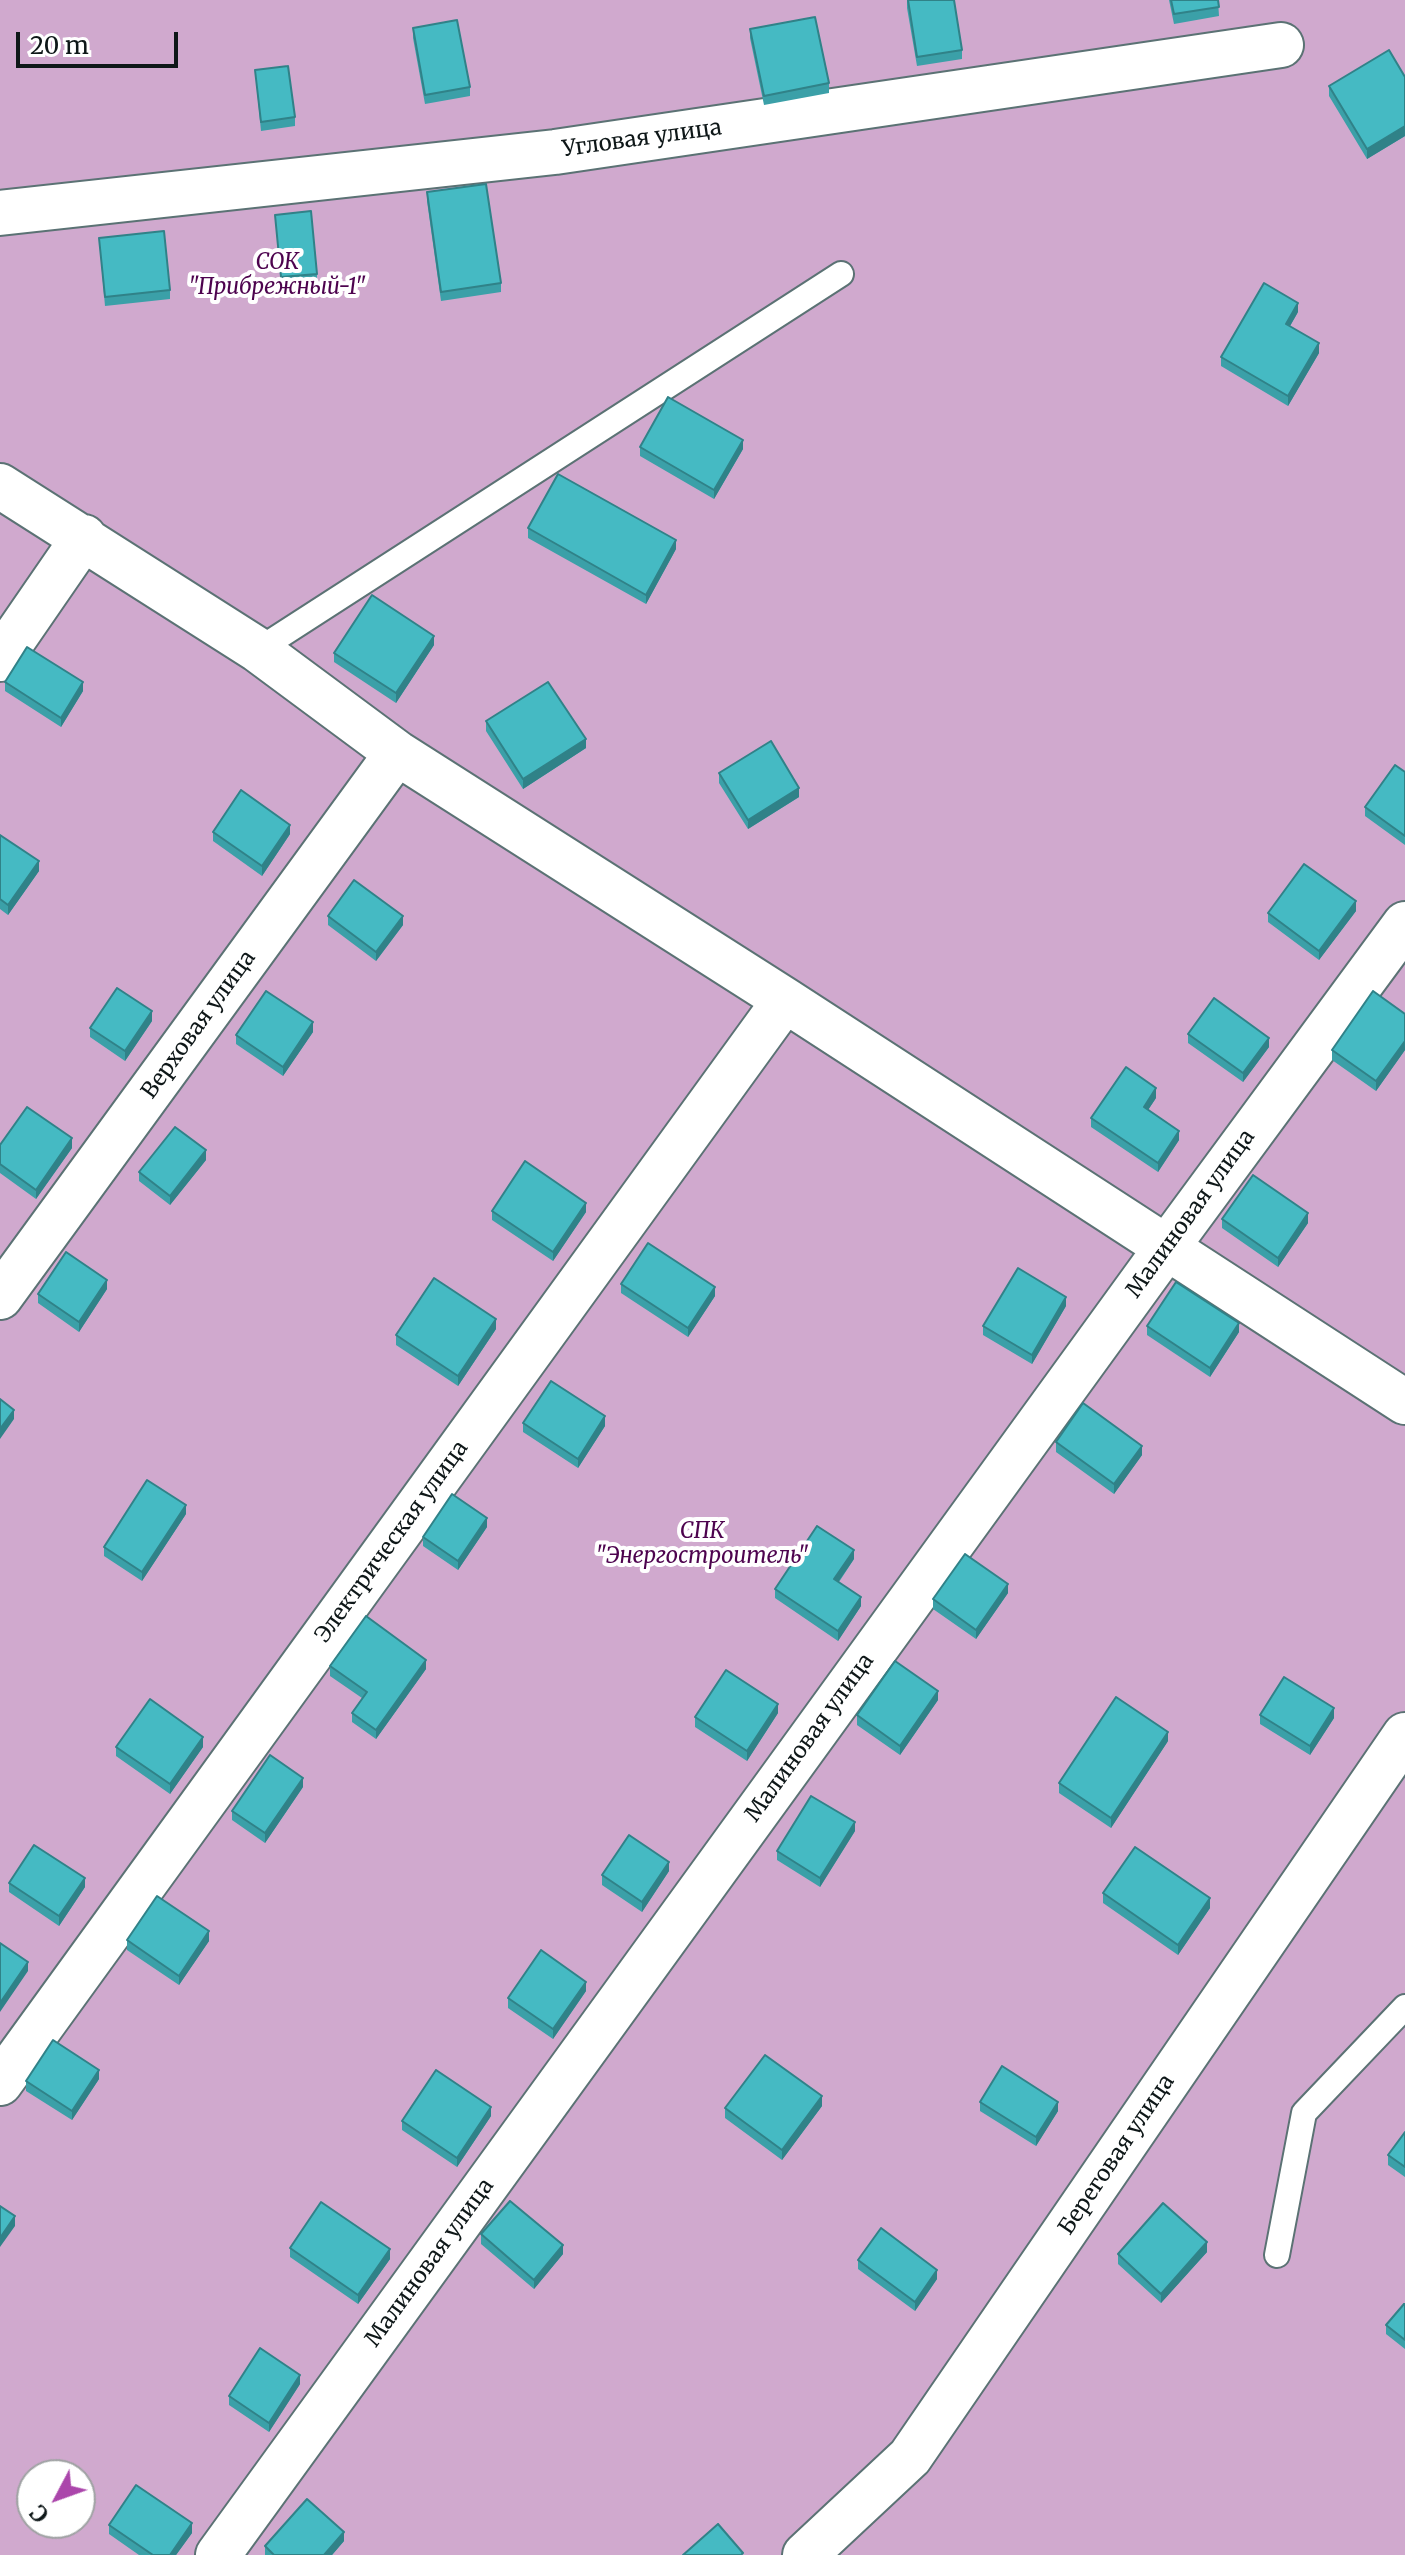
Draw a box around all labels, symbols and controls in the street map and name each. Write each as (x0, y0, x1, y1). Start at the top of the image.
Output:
scale bar (20, 16, 182, 66)
text: 20 m (30, 30, 89, 61)
street label: Угловая улица (561, 115, 723, 163)
park label: СОК "Прибрежный-1" (188, 250, 366, 302)
street label: Верховая улица (136, 946, 262, 1104)
street label: Малиновая улица (1121, 1125, 1261, 1303)
street label: Электрическая улица (310, 1436, 474, 1648)
park label: СПК "Энергостроитель" (595, 1519, 809, 1570)
street label: Малиновая улица (740, 1649, 880, 1827)
street label: Береговая улица (1054, 2070, 1180, 2240)
street label: Малиновая улица (360, 2174, 500, 2352)
north arrow (16, 2459, 96, 2539)
text: С (24, 2499, 55, 2528)

